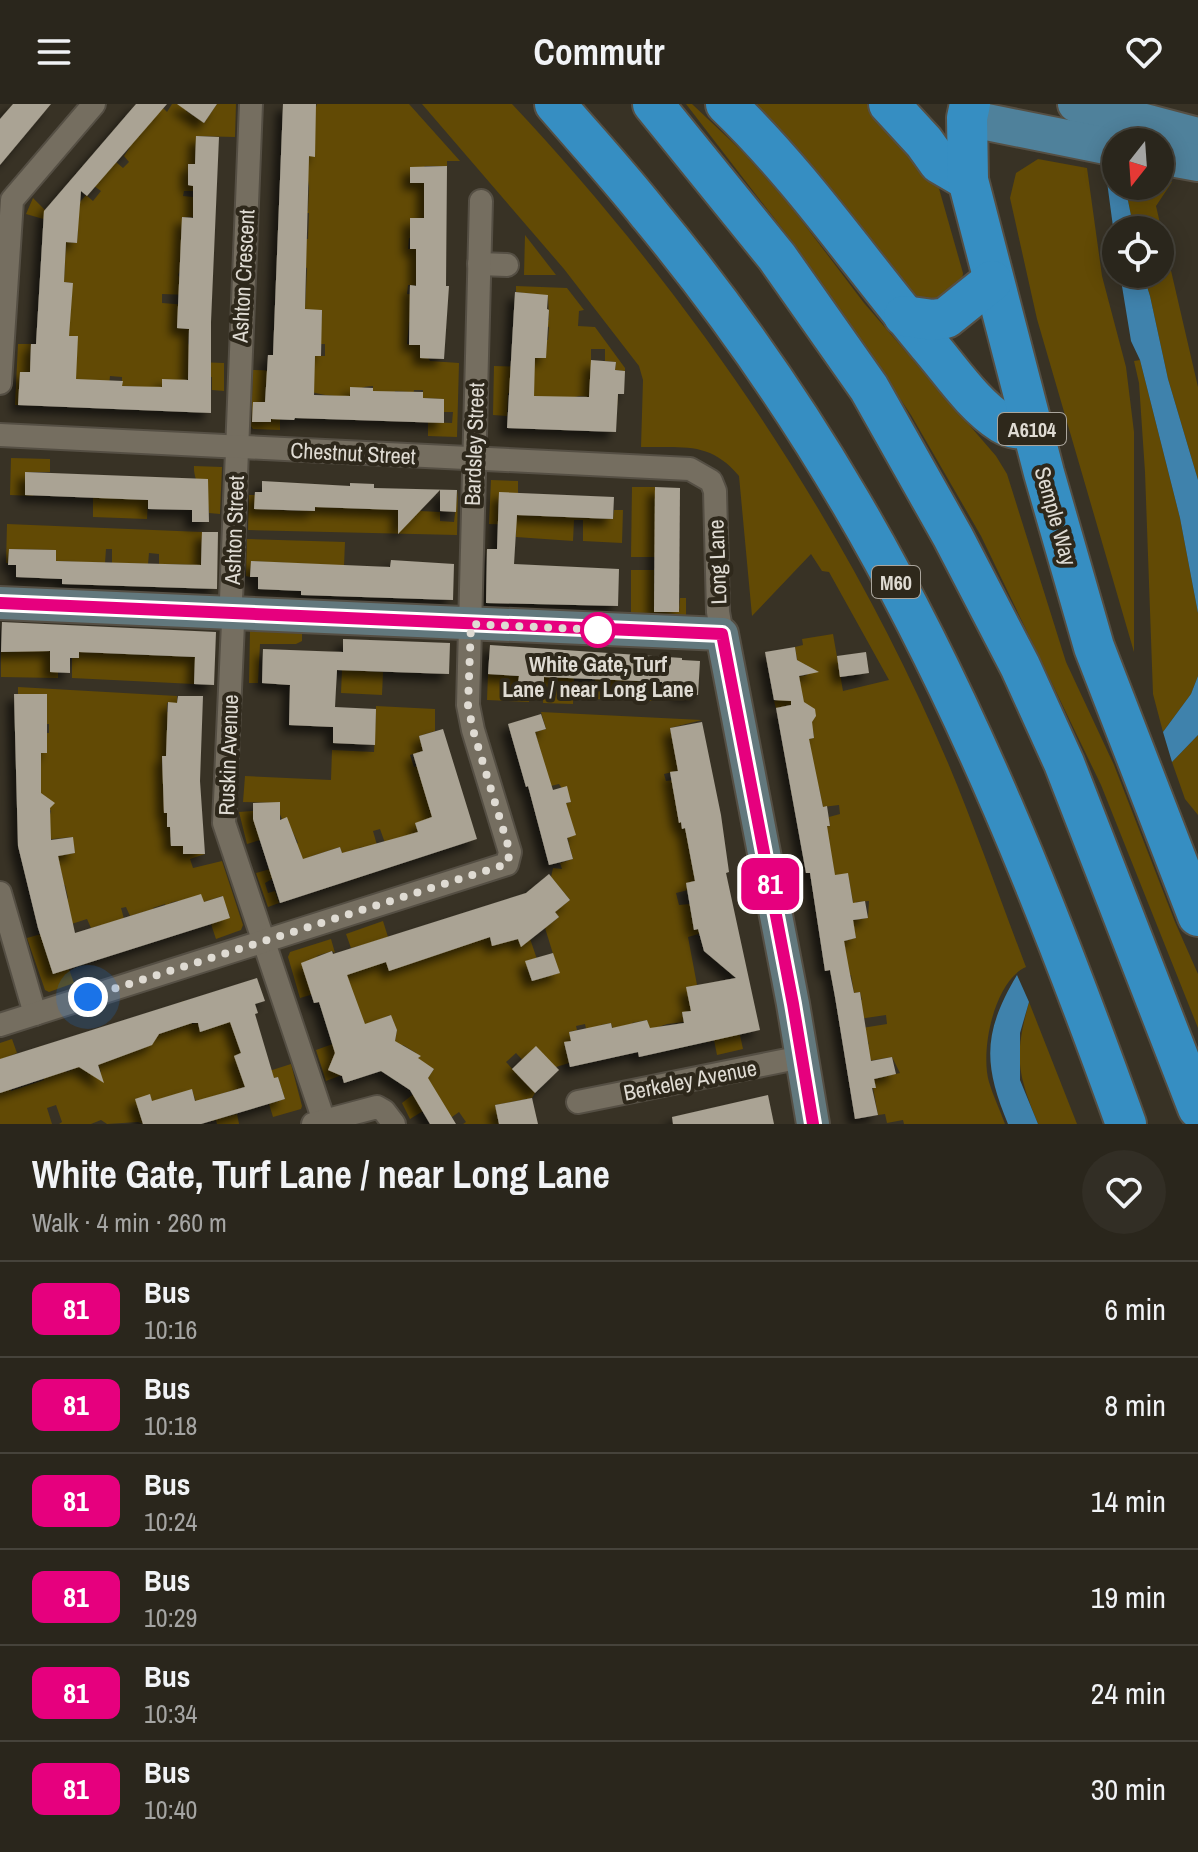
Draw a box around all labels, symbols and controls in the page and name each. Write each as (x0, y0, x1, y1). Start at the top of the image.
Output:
text: Commutr (533, 28, 665, 76)
icon: menu (32, 30, 76, 74)
icon: heart (1122, 30, 1166, 74)
north arrow (1102, 128, 1174, 200)
map controls (1102, 128, 1174, 288)
street label: Ashton Crescent (224, 209, 261, 344)
button: locate (1102, 216, 1174, 288)
street label: Bardsley Street (457, 382, 491, 506)
road number: A6104 (998, 413, 1066, 445)
street label: Chestnut Street (290, 435, 416, 471)
street label: Semple Way (1028, 463, 1084, 569)
street label: Ashton Street (217, 475, 251, 586)
street label: Long Lane (701, 519, 733, 605)
road number: M60 (872, 566, 920, 598)
marker: White Gate, Turf Lane / near Long Lane (581, 613, 615, 647)
place label: White Gate, Turf Lane / near Long Lane (502, 649, 694, 704)
street label: Ruskin Avenue (211, 694, 245, 816)
line badge: 81 (734, 858, 806, 910)
text: 81 (757, 865, 783, 903)
your location (68, 977, 108, 1017)
street label: Berkeley Avenue (621, 1052, 759, 1108)
text: White Gate, Turf Lane / near Long Lane (32, 1149, 610, 1200)
button: heart (1082, 1150, 1166, 1234)
text: Walk · 4 min · 260 m (32, 1205, 227, 1240)
text: Bus (144, 1272, 190, 1312)
text: 6 min (1104, 1289, 1166, 1329)
text: 81 (63, 1290, 89, 1328)
text: 10:16 (144, 1312, 197, 1347)
text: Bus (144, 1368, 190, 1408)
text: 8 min (1104, 1385, 1166, 1425)
text: 81 (63, 1386, 89, 1424)
text: 10:18 (144, 1408, 197, 1443)
text: Bus (144, 1464, 190, 1504)
text: 14 min (1091, 1481, 1166, 1521)
text: 81 (63, 1482, 89, 1520)
text: 10:24 (144, 1504, 197, 1539)
text: Bus (144, 1560, 190, 1600)
text: 19 min (1091, 1577, 1166, 1617)
text: 81 (63, 1578, 89, 1616)
text: 10:29 (144, 1600, 197, 1635)
text: Bus (144, 1656, 190, 1696)
text: 24 min (1091, 1673, 1166, 1713)
text: 81 (63, 1674, 89, 1712)
text: 10:34 (144, 1696, 197, 1731)
text: Bus (144, 1752, 190, 1792)
text: 30 min (1091, 1769, 1166, 1809)
text: 81 (63, 1770, 89, 1808)
text: 10:40 (144, 1792, 197, 1827)

